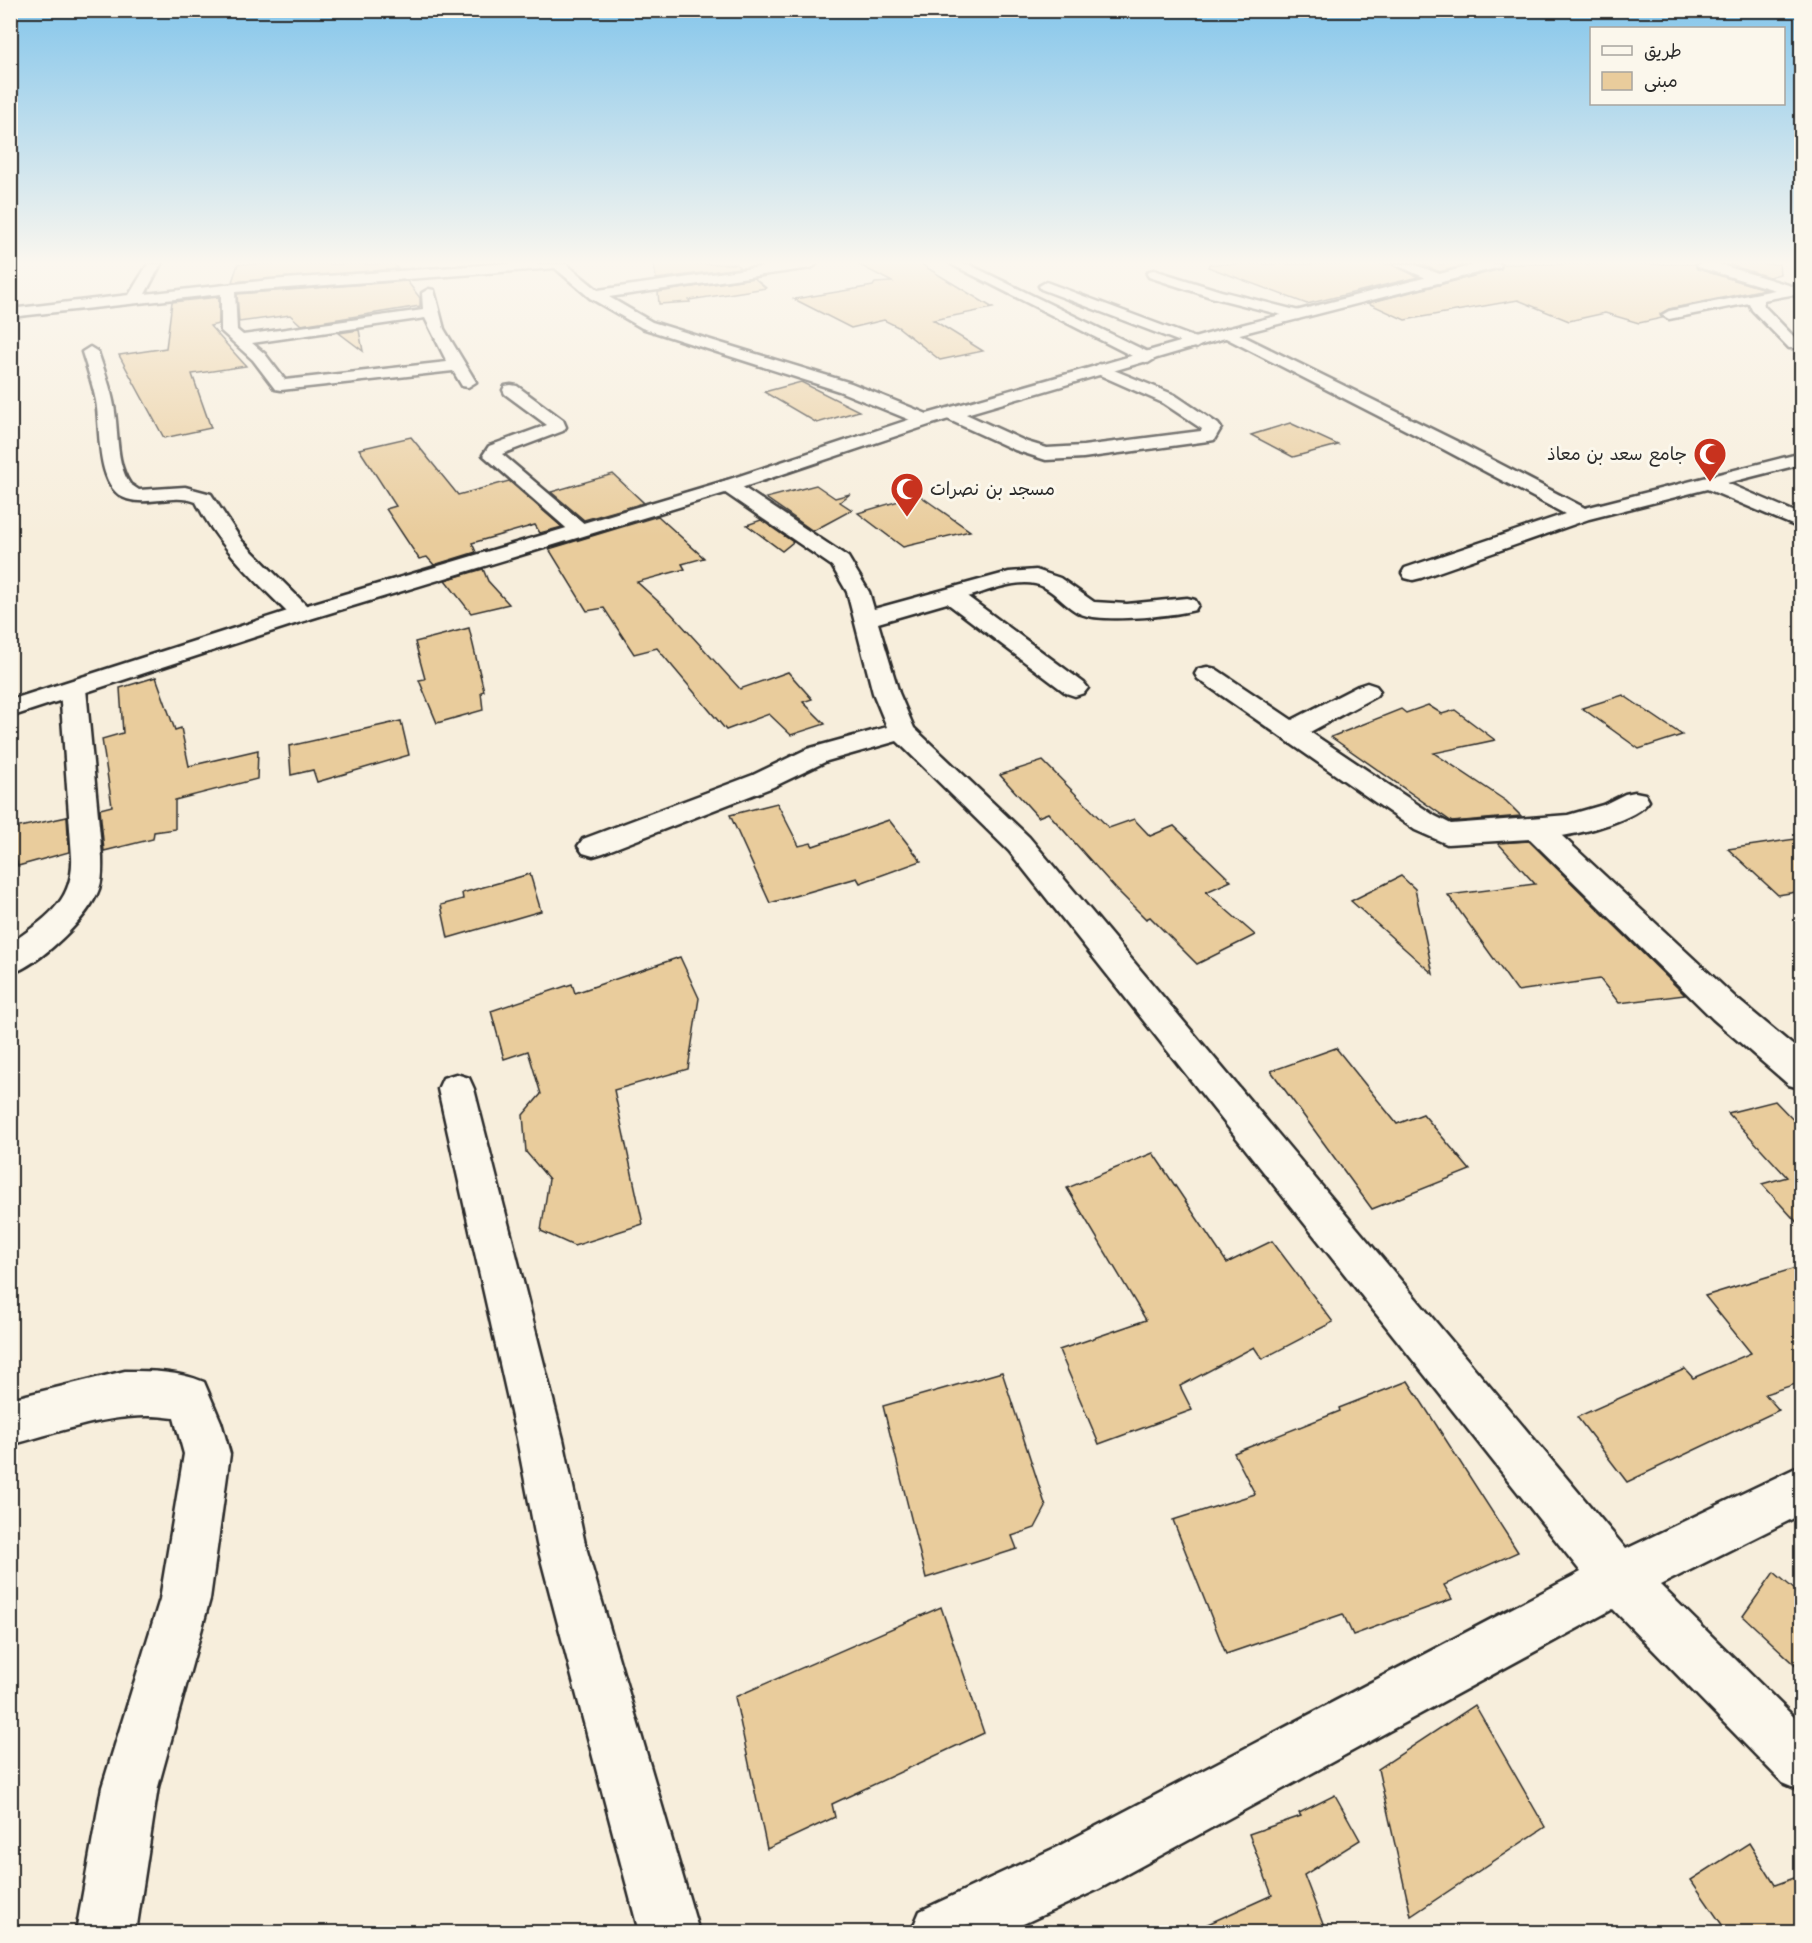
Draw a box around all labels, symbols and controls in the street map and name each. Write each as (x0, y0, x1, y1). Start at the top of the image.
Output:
legend (1590, 27, 1785, 105)
text: طريق (1644, 36, 1682, 63)
text: مبنى (1644, 66, 1678, 93)
mosque icon: جامع سعد بن معاذ (1692, 436, 1728, 483)
place label: جامع سعد بن معاذ (1547, 439, 1687, 467)
mosque icon: مسجد بن نصرات (889, 471, 925, 518)
place label: مسجد بن نصرات (930, 474, 1055, 501)

